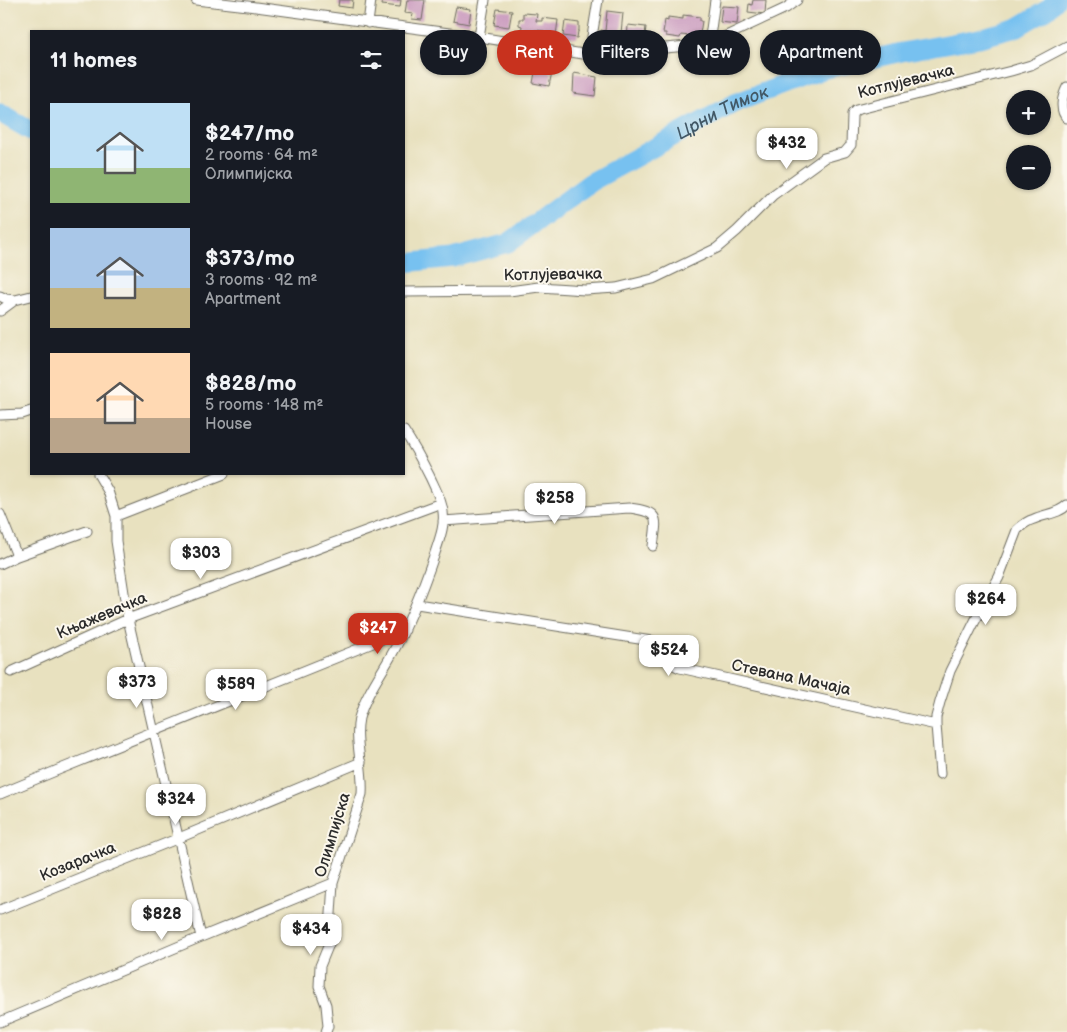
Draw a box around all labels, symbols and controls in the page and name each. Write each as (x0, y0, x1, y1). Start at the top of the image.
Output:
chip: Buy (420, 30, 487, 75)
chip: Rent (497, 30, 572, 75)
chip: Filters (582, 30, 668, 75)
chip: New (678, 30, 750, 75)
chip: Apartment (760, 30, 881, 75)
icon: filters (357, 46, 385, 74)
text: 11 homes (50, 48, 137, 73)
street label: Котлујевачка (856, 61, 957, 103)
water label: Црни Тимок (672, 81, 772, 144)
map controls (1006, 90, 1051, 190)
button: + (1006, 90, 1051, 135)
text: $247/mo (205, 121, 294, 146)
icon: home (90, 123, 150, 183)
pin: $432 (757, 128, 817, 170)
text: $432 (768, 134, 806, 153)
button: − (1006, 145, 1051, 190)
text: 2 rooms · 64 m² (205, 146, 318, 165)
text: Олимпијска (205, 165, 293, 184)
text: $373/mo (205, 246, 295, 271)
icon: home (90, 248, 150, 308)
street label: Котлујевачка (504, 265, 603, 285)
text: 3 rooms · 92 m² (205, 271, 318, 290)
text: Apartment (205, 290, 281, 309)
text: $828/mo (205, 371, 296, 396)
icon: home (90, 373, 150, 433)
text: 5 rooms · 148 m² (205, 396, 323, 415)
text: House (205, 415, 252, 434)
pin: $258 (525, 482, 585, 525)
text: $258 (536, 489, 574, 508)
pin: $303 (171, 538, 231, 580)
text: $303 (181, 544, 221, 563)
pin: $264 (956, 584, 1016, 626)
street label: Књажевачка (54, 588, 150, 644)
text: $264 (966, 590, 1006, 609)
pin: $247 (348, 612, 408, 655)
text: $247 (359, 619, 397, 638)
pin: $524 (639, 634, 699, 677)
text: $524 (650, 641, 688, 660)
street label: Стевана Мачаја (730, 656, 853, 700)
pin: $373 (107, 666, 167, 709)
pin: $589 (206, 668, 266, 711)
text: $373 (118, 673, 156, 692)
text: $589 (217, 675, 255, 694)
pin: $324 (146, 784, 206, 826)
text: $324 (157, 790, 195, 809)
street label: Олимпијска (311, 790, 355, 880)
street label: Козарачка (37, 838, 119, 886)
pin: $828 (132, 898, 192, 941)
text: $828 (142, 905, 182, 924)
pin: $434 (281, 914, 341, 956)
text: $434 (292, 920, 330, 939)

